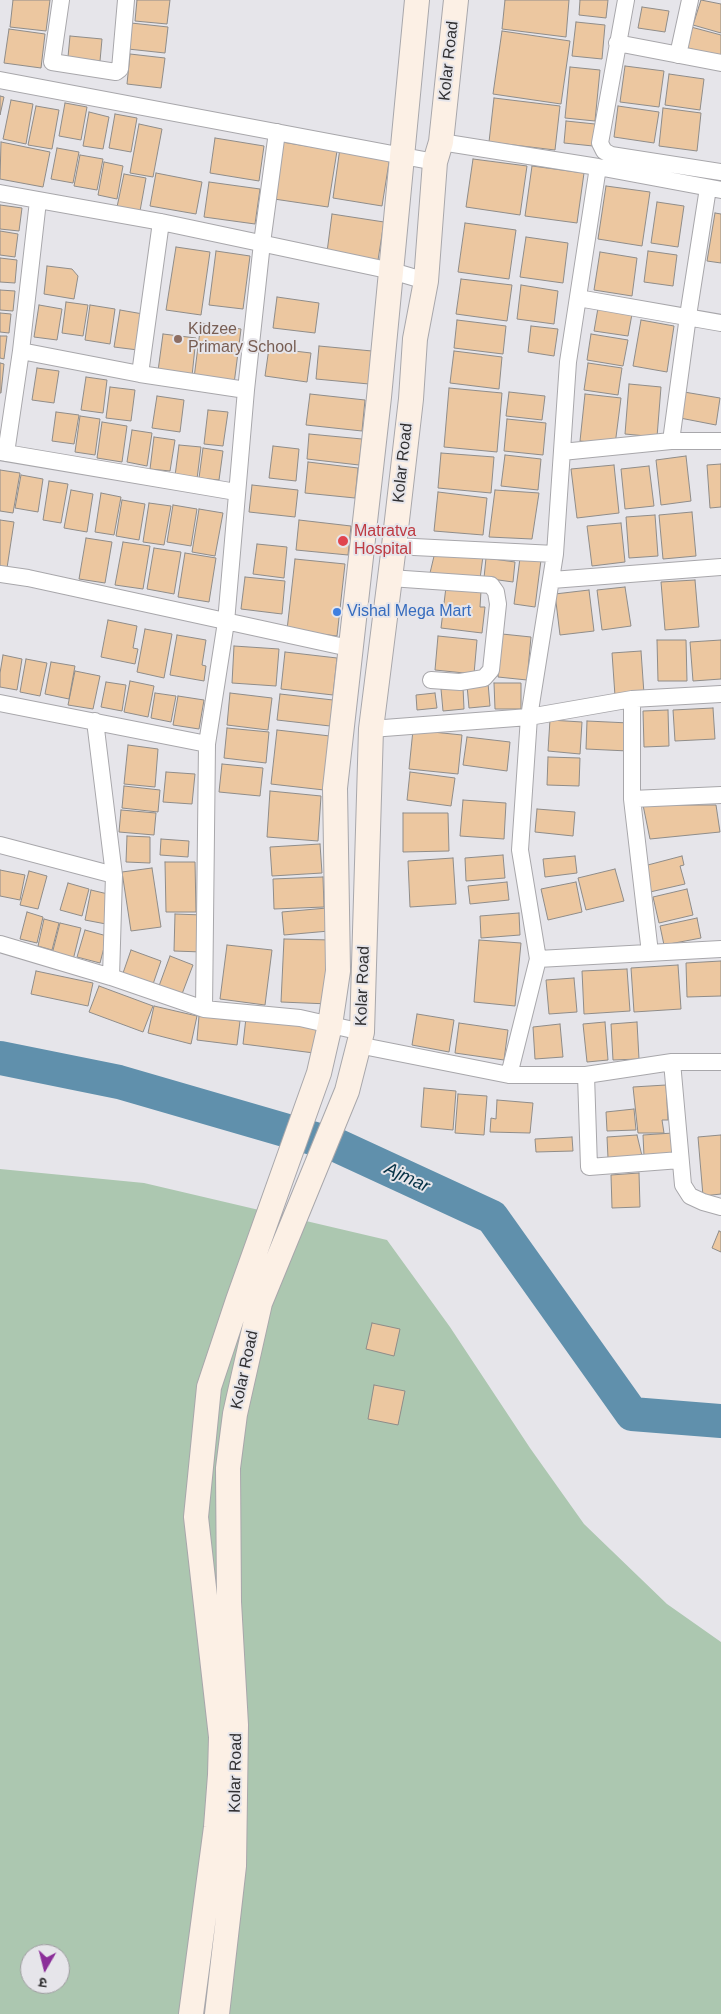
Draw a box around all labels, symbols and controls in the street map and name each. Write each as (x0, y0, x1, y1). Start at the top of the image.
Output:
street label: Kolar Road (435, 20, 463, 102)
place label: Kidzee Primary School (188, 320, 296, 358)
marker: Kidzee Primary School (172, 333, 184, 345)
street label: Kolar Road (389, 422, 417, 504)
place label: Matratva Hospital (354, 522, 416, 560)
marker: Matratva Hospital (336, 534, 350, 548)
place label: Vishal Mega Mart (347, 602, 471, 622)
marker: Vishal Mega Mart (331, 606, 343, 618)
street label: Kolar Road (352, 946, 374, 1026)
water label: Ajmar (381, 1158, 433, 1198)
street label: Kolar Road (227, 1329, 263, 1411)
street label: Kolar Road (226, 1733, 246, 1813)
north arrow (20, 1944, 70, 1994)
text: उ (38, 1974, 48, 1991)

